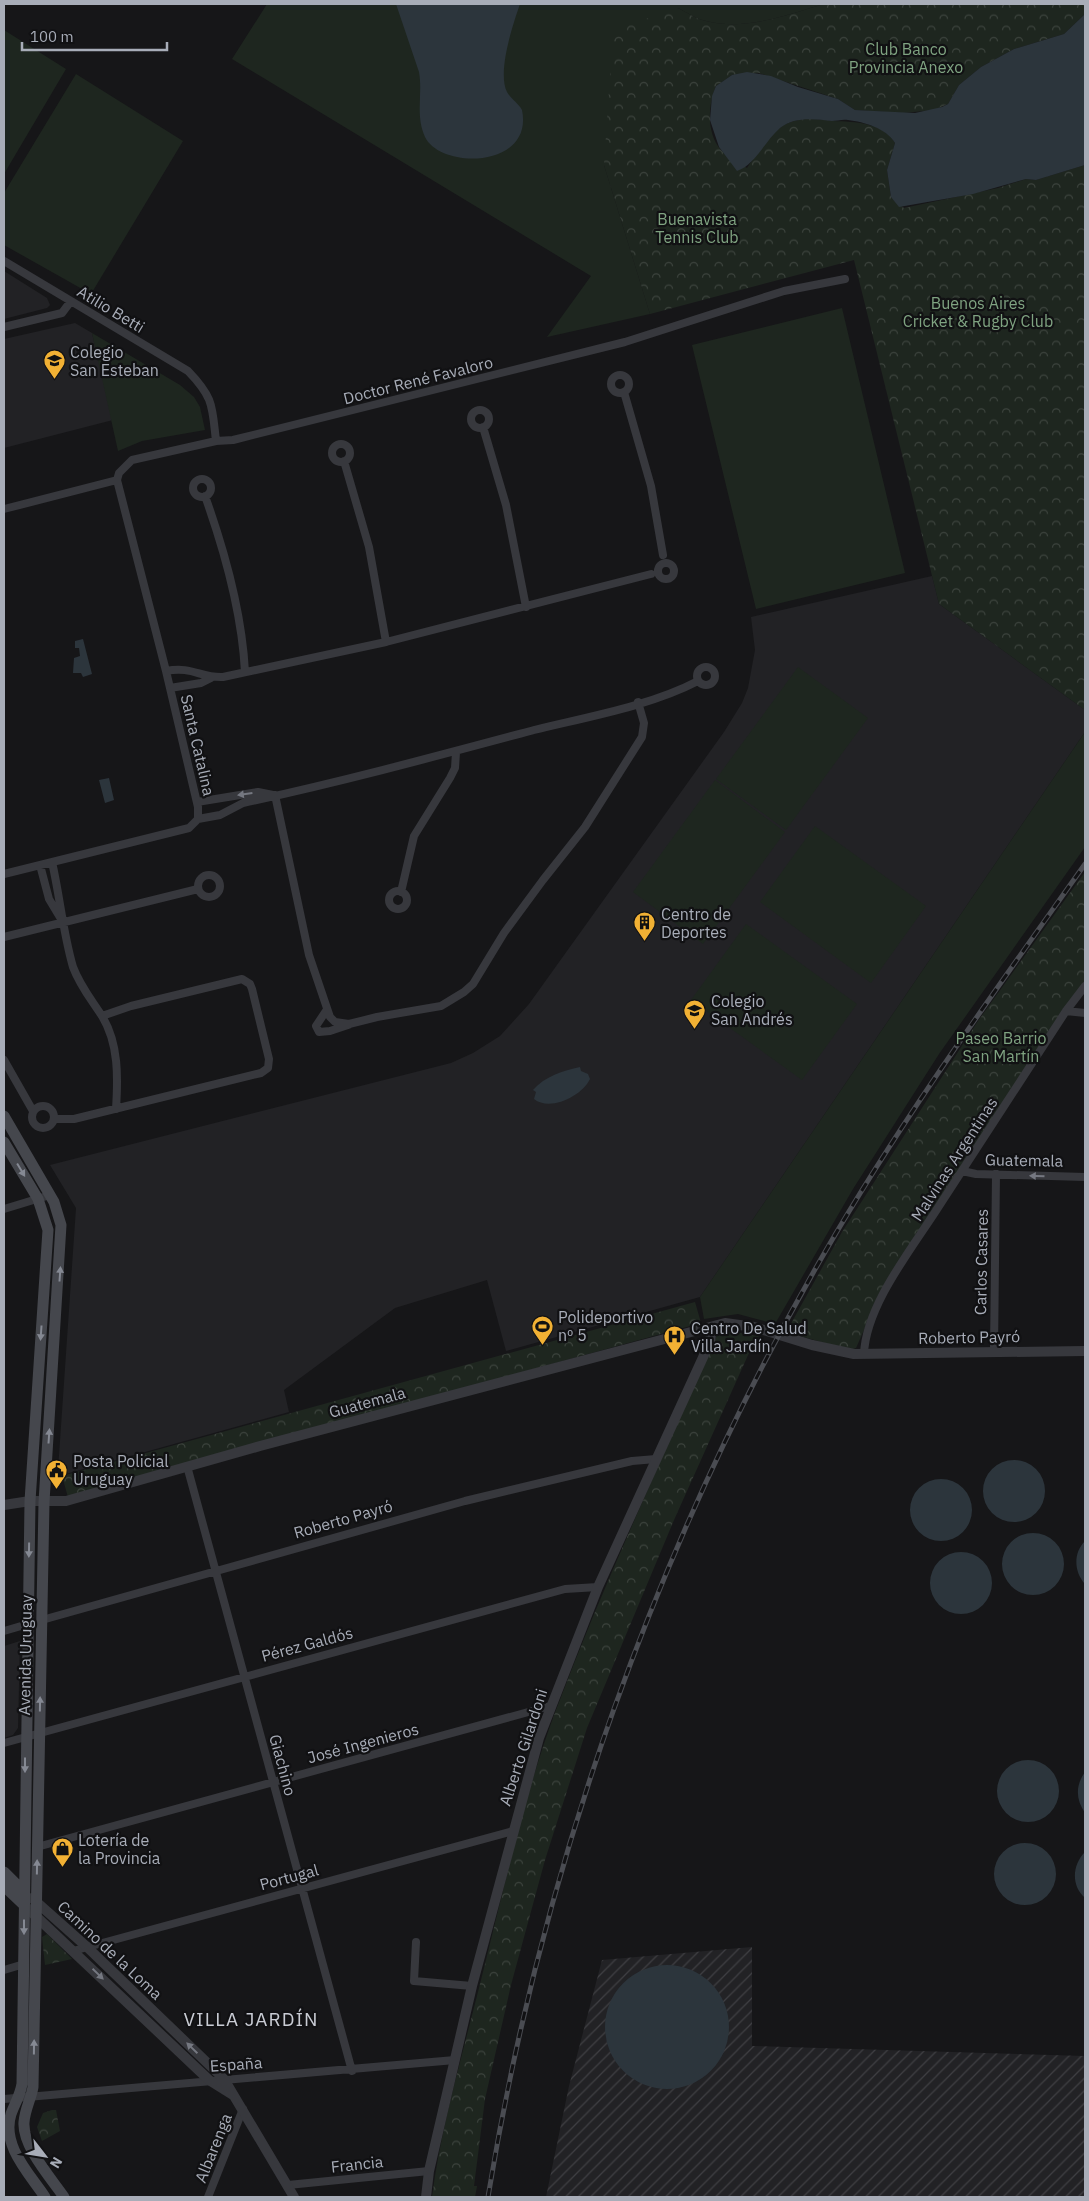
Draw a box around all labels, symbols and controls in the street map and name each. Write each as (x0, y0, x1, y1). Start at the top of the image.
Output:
scale bar (22, 20, 168, 52)
text: 100 m (30, 27, 74, 46)
park label: Club Banco Provincia Anexo (849, 39, 963, 77)
park label: Buenavista Tennis Club (655, 209, 739, 247)
street label: Atilio Betti (74, 281, 148, 337)
park label: Buenos Aires Cricket & Rugby Club (903, 293, 1053, 331)
place label: Colegio San Esteban (70, 342, 159, 380)
school or university icon: Colegio San Esteban (42, 349, 66, 380)
street label: Doctor René Favaloro (341, 352, 495, 408)
street label: Santa Catalina (177, 692, 219, 798)
one-way arrow (237, 790, 253, 798)
place label: Centro de Deportes (661, 904, 731, 942)
building icon: Centro de Deportes (633, 911, 657, 942)
place label: Colegio San Andrés (711, 991, 793, 1029)
school or university icon: Colegio San Andrés (683, 998, 707, 1029)
park label: Paseo Barrio San Martín (955, 1028, 1047, 1066)
street label: Malvinas Argentinas (906, 1093, 1002, 1225)
street label: Guatemala (985, 1149, 1064, 1171)
one-way arrow (17, 1164, 26, 1177)
one-way arrow (1028, 1171, 1044, 1179)
street label: Carlos Casares (970, 1209, 992, 1315)
one-way arrow (56, 1265, 64, 1281)
place label: Polideportivo nº 5 (558, 1307, 653, 1345)
sports icon: Polideportivo nº 5 (530, 1314, 554, 1345)
place label: Centro De Salud Villa Jardín (691, 1318, 807, 1356)
hospital icon: Centro De Salud Villa Jardín (663, 1325, 687, 1356)
one-way arrow (37, 1326, 45, 1342)
street label: Roberto Payró (918, 1326, 1020, 1348)
street label: Guatemala (326, 1382, 408, 1422)
one-way arrow (45, 1427, 53, 1443)
place label: Posta Policial Uruguay (73, 1451, 169, 1489)
public building icon: Posta Policial Uruguay (45, 1458, 69, 1489)
street label: Roberto Payró (291, 1495, 395, 1543)
one-way arrow (25, 1542, 33, 1558)
street label: Avenida Uruguay (14, 1594, 36, 1716)
street label: Pérez Galdós (259, 1622, 355, 1666)
street label: Alberto Gilardoni (495, 1686, 551, 1808)
one-way arrow (36, 1696, 44, 1712)
street label: José Ingenieros (305, 1719, 421, 1767)
street label: Giachino (265, 1732, 301, 1798)
one-way arrow (21, 1757, 29, 1773)
place label: Lotería de la Provincia (78, 1830, 161, 1868)
shop icon: Lotería de la Provincia (50, 1837, 74, 1868)
one-way arrow (33, 1858, 41, 1874)
street label: Portugal (257, 1860, 321, 1894)
street label: Camino de la Loma (53, 1896, 167, 2004)
one-way arrow (20, 1919, 28, 1935)
one-way arrow (92, 1968, 104, 1980)
district label: VILLA JARDÍN (184, 2007, 318, 2031)
one-way arrow (30, 2038, 38, 2054)
one-way arrow (186, 2042, 198, 2054)
street label: España (209, 2052, 263, 2076)
street label: Albarenga (190, 2110, 236, 2186)
north arrow (20, 2131, 70, 2181)
street label: Francia (330, 2151, 385, 2177)
text: N (46, 2154, 66, 2172)

